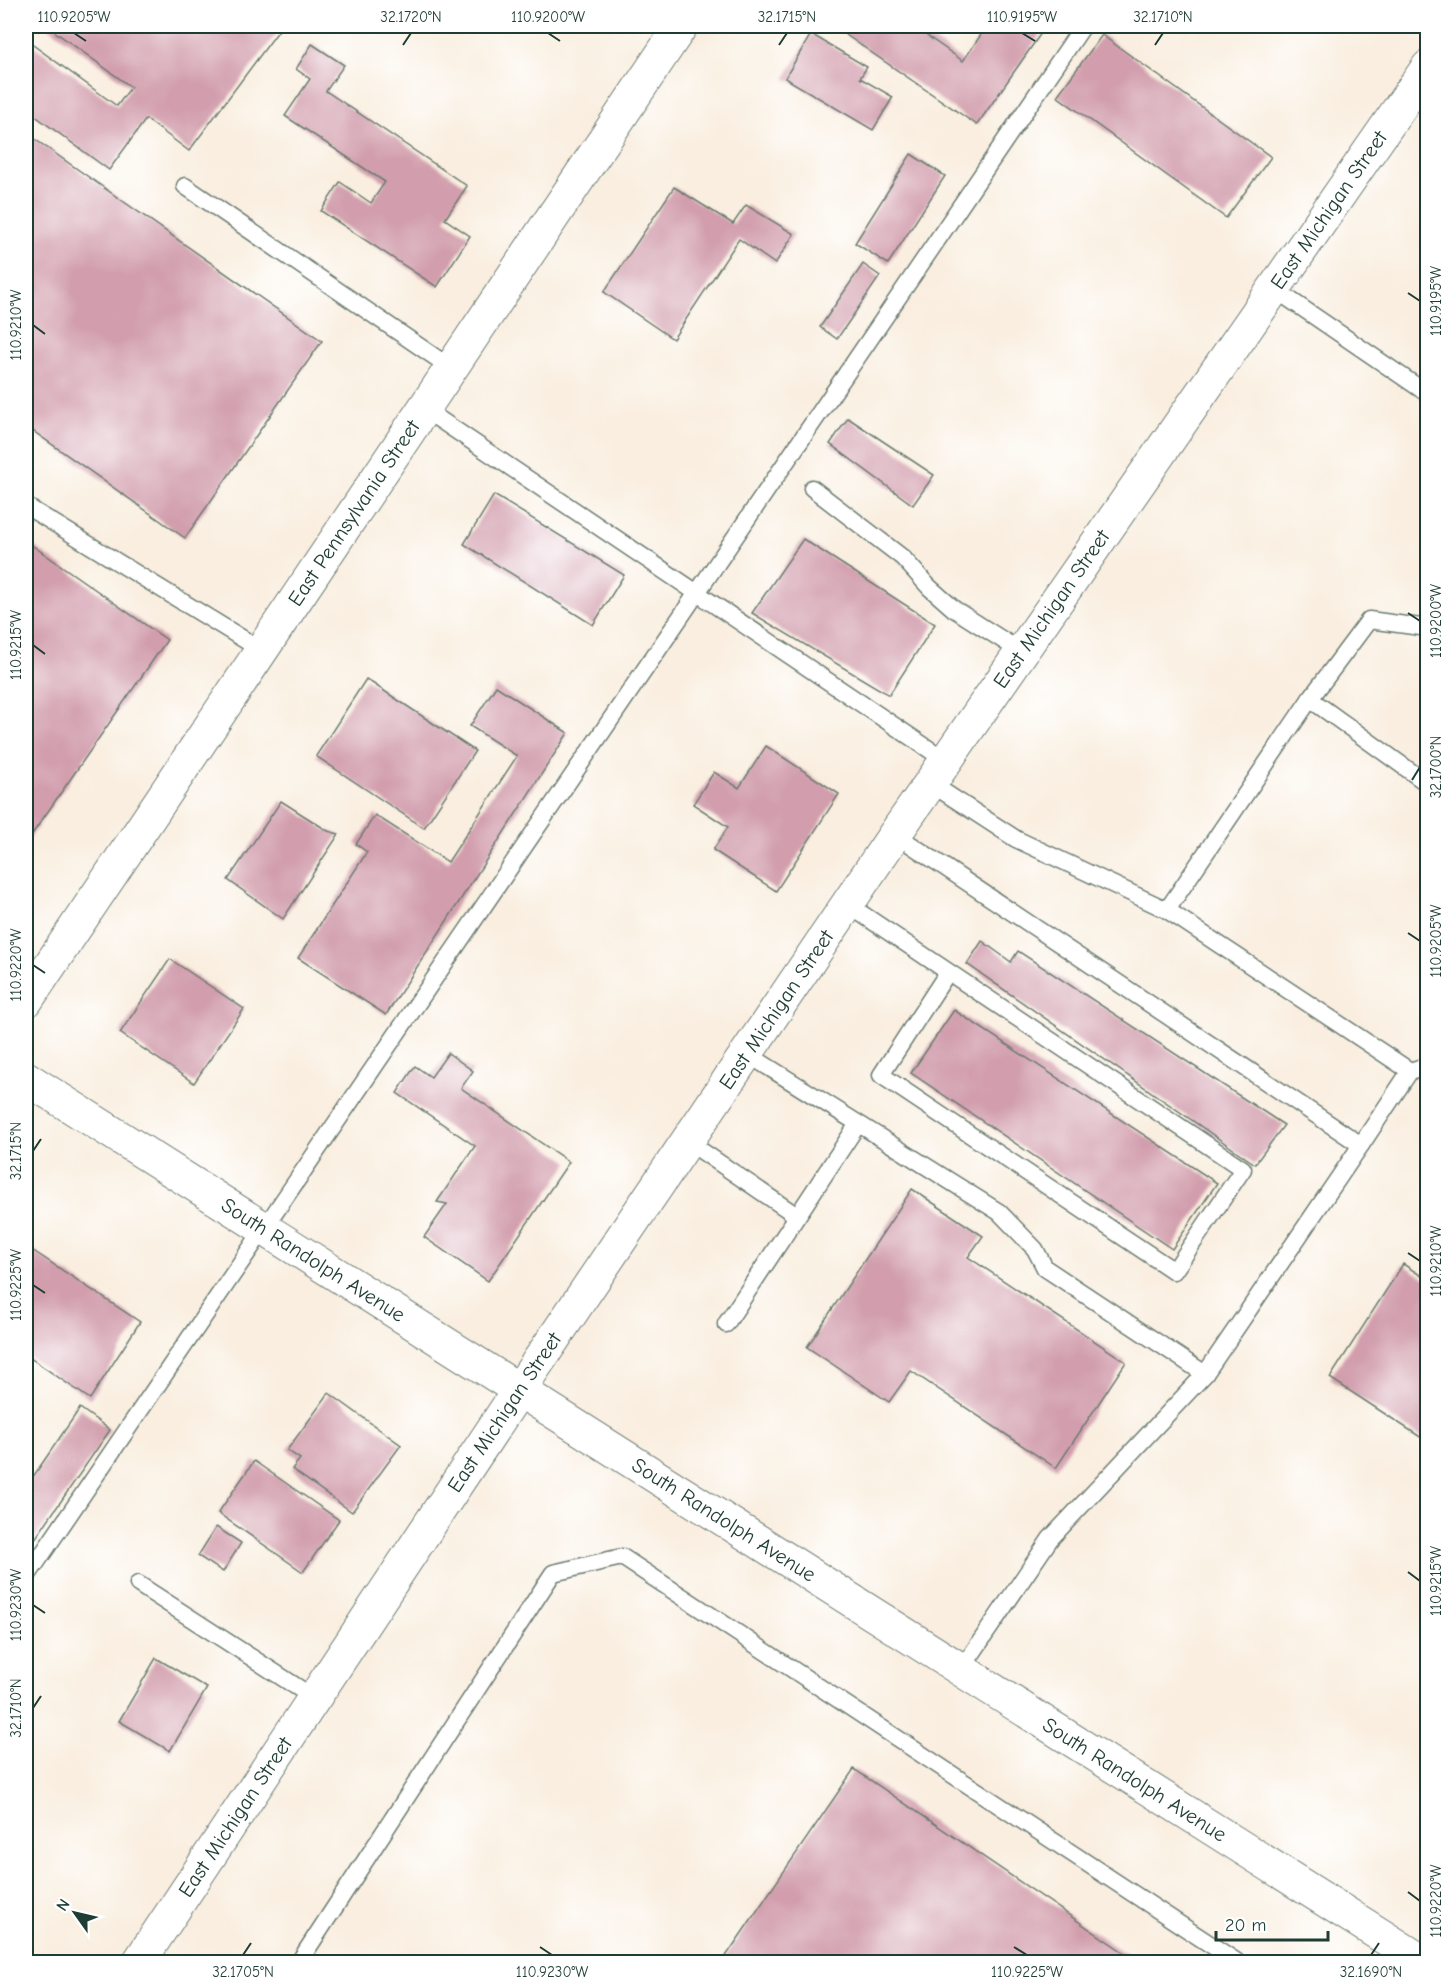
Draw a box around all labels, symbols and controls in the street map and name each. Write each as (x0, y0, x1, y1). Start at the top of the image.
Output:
text: 110.9205°W (37, 8, 111, 26)
text: 32.1720°N (380, 8, 442, 26)
text: 110.9200°W (511, 8, 585, 26)
text: 32.1715°N (758, 8, 816, 26)
text: 110.9195°W (987, 8, 1057, 26)
text: 32.1710°N (1133, 8, 1193, 26)
street label: East Michigan Street (1265, 125, 1393, 294)
text: 110.9195°W (1427, 266, 1445, 336)
text: 110.9210°W (7, 290, 25, 360)
street label: East Pennsylvania Street (283, 415, 425, 610)
street label: East Michigan Street (988, 524, 1115, 693)
text: 110.9200°W (1427, 584, 1445, 658)
text: 110.9215°W (7, 610, 25, 680)
text: 32.1700°N (1427, 736, 1445, 798)
text: 110.9205°W (1427, 904, 1445, 978)
street label: East Michigan Street (714, 925, 839, 1094)
text: 110.9220°W (7, 929, 25, 1001)
text: 32.1715°N (7, 1122, 25, 1180)
street label: South Randolph Avenue (217, 1193, 410, 1327)
text: 110.9210°W (1427, 1226, 1445, 1296)
text: 110.9225°W (7, 1249, 25, 1321)
street label: East Michigan Street (442, 1327, 567, 1497)
street label: South Randolph Avenue (628, 1453, 820, 1587)
text: 110.9215°W (1427, 1546, 1445, 1616)
text: 110.9230°W (7, 1569, 25, 1641)
text: 32.1710°N (7, 1678, 25, 1738)
street label: South Randolph Avenue (1038, 1713, 1231, 1847)
street label: East Michigan Street (174, 1732, 298, 1902)
text: 110.9220°W (1427, 1865, 1445, 1937)
north arrow (45, 1883, 105, 1943)
text: N (53, 1896, 74, 1915)
scale bar (1216, 1904, 1328, 1942)
text: 20 m (1225, 1915, 1266, 1936)
text: 32.1705°N (212, 1963, 274, 1981)
text: 110.9230°W (516, 1963, 588, 1981)
text: 110.9225°W (991, 1963, 1063, 1981)
text: 32.1690°N (1340, 1963, 1402, 1981)

